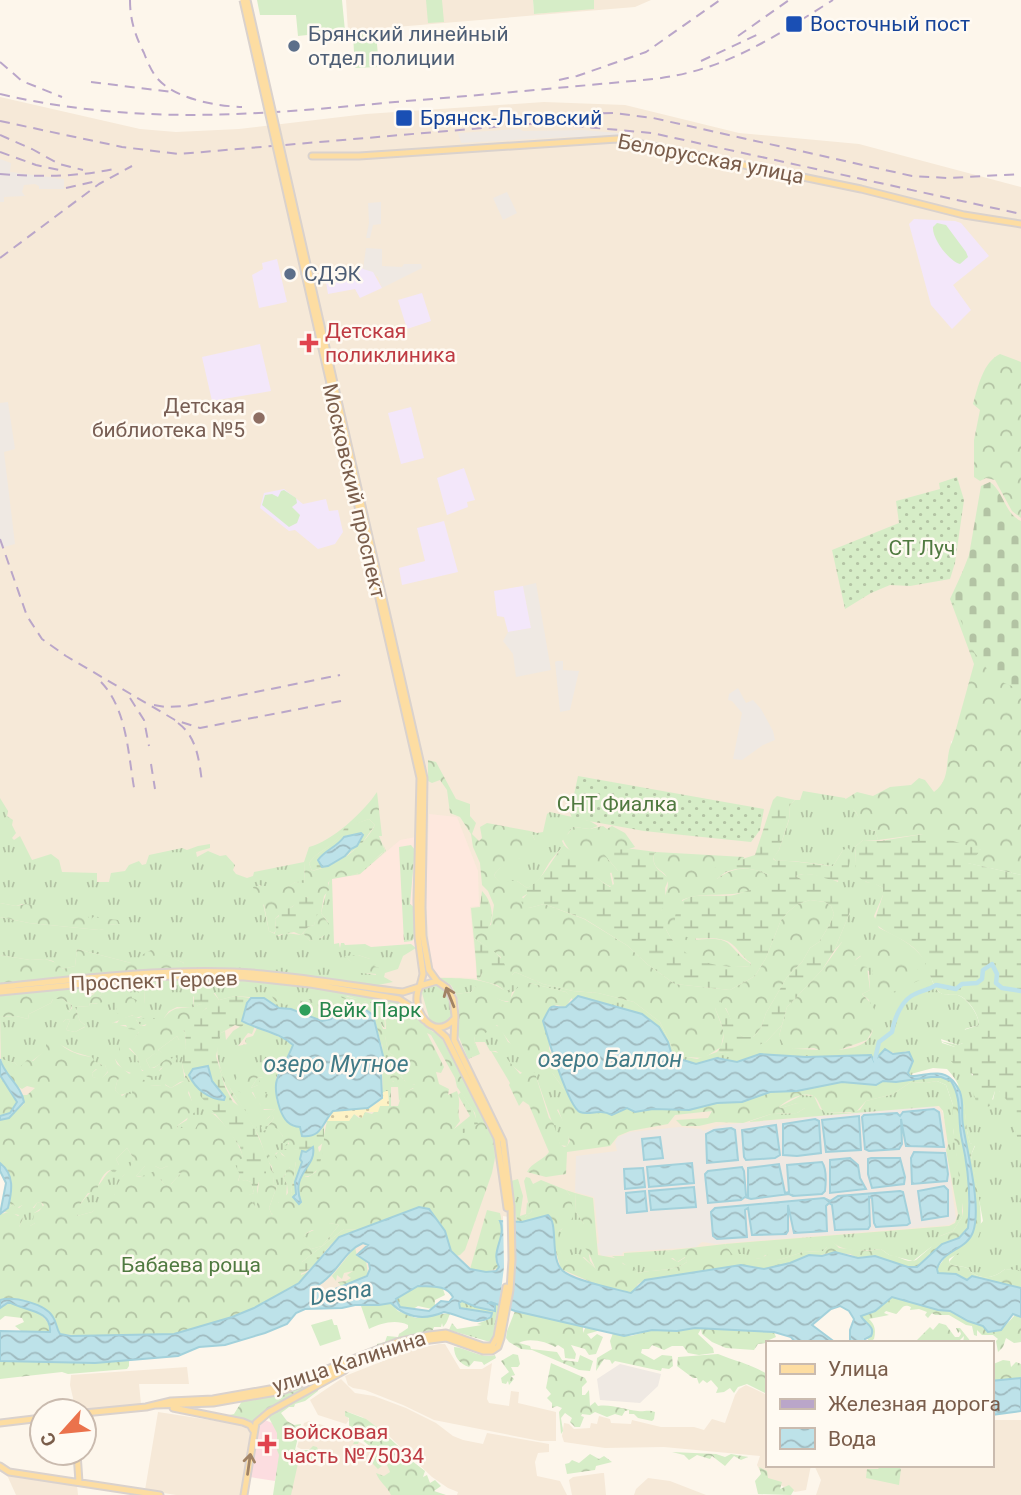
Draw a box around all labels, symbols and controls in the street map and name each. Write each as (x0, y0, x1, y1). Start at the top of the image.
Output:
place label: Восточный пост (810, 12, 970, 36)
marker: Восточный пост (784, 14, 804, 34)
place label: Брянский линейный отдел полиции (308, 22, 509, 70)
marker: Брянский линейный отдел полиции (286, 38, 302, 54)
place label: Брянск-Льговский (420, 106, 602, 130)
marker: Брянск-Льговский (394, 108, 414, 128)
street label: Белорусская улица (616, 129, 806, 189)
place label: СДЭК (304, 262, 362, 286)
marker: СДЭК (282, 266, 298, 282)
place label: Детская поликлиника (325, 319, 456, 367)
marker: Детская поликлиника (299, 333, 319, 353)
street label: Московский проспект (318, 381, 390, 601)
place label: Детская библиотека №5 (92, 394, 245, 442)
marker: Детская библиотека №5 (251, 410, 267, 426)
park label: СТ Луч (889, 536, 955, 560)
park label: СНТ Фиалка (557, 792, 677, 816)
street label: Проспект Героев (70, 966, 238, 996)
one-way arrow (443, 987, 456, 1008)
place label: Вейк Парк (319, 998, 422, 1022)
marker: Вейк Парк (297, 1002, 313, 1018)
water label: озеро Баллон (538, 1046, 682, 1073)
water label: озеро Мутное (264, 1051, 409, 1078)
park label: Бабаева роща (121, 1253, 261, 1277)
water label: Desna (308, 1275, 374, 1311)
street label: улица Калинина (269, 1326, 429, 1398)
legend (766, 1341, 993, 1467)
text: Улица (828, 1357, 889, 1381)
text: Железная дорога (828, 1392, 1001, 1416)
north arrow (28, 1397, 98, 1467)
place label: войсковая часть №75034 (283, 1420, 424, 1468)
text: Вода (828, 1427, 876, 1451)
text: С (35, 1429, 61, 1450)
marker: войсковая часть №75034 (257, 1434, 277, 1454)
one-way arrow (242, 1453, 255, 1476)

